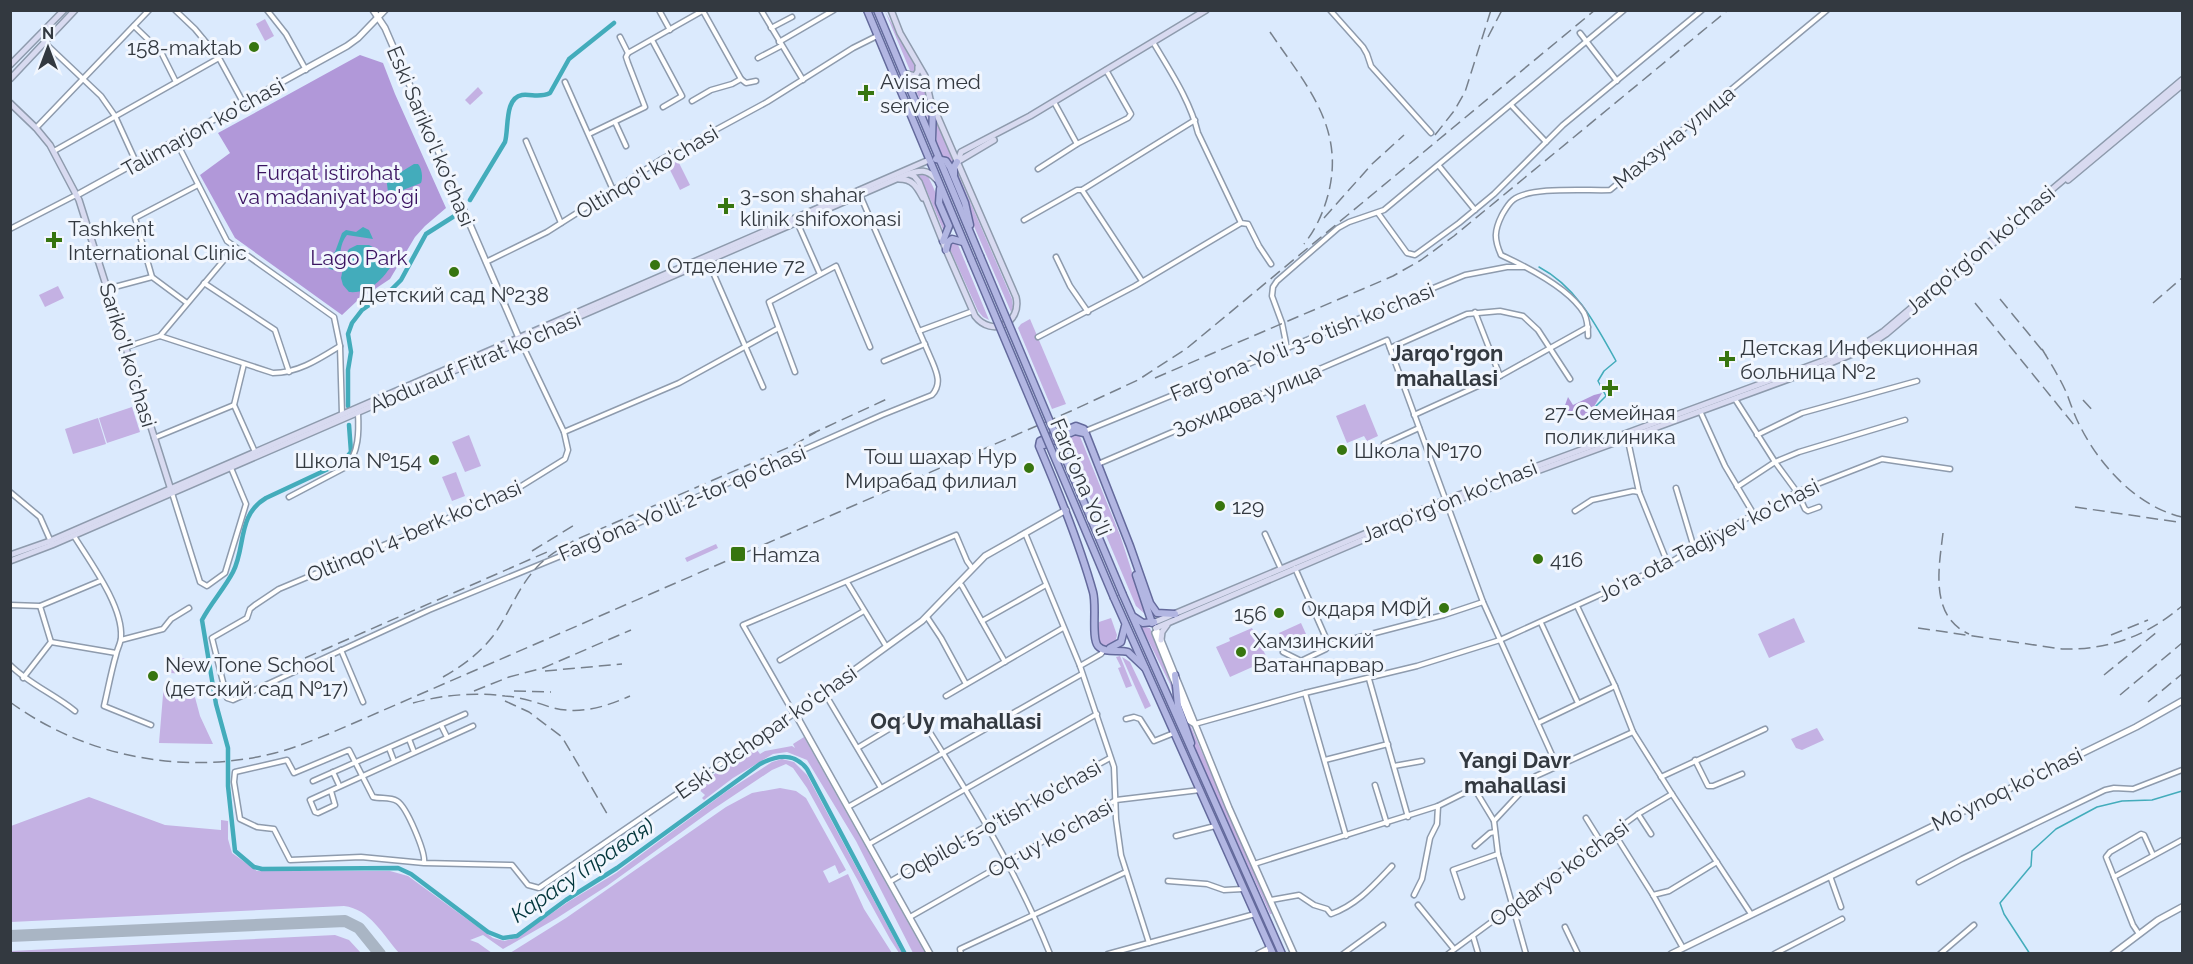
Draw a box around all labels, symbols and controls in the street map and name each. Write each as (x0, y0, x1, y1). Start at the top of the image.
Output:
north arrow (18, 18, 78, 78)
text: N (42, 24, 54, 43)
place label: 158-maktab (127, 35, 242, 60)
marker: 158-maktab (247, 40, 261, 54)
street label: Eski Sariko'l ko'chasi (382, 42, 480, 230)
place label: Avisa med service (880, 69, 981, 118)
street label: Talimarjon ko'chasi (118, 72, 288, 182)
street label: Махзуна улица (1608, 80, 1740, 194)
marker: Avisa med service (857, 84, 875, 102)
street label: Oltinqo'l ko'chasi (572, 120, 722, 224)
park label: Furqat istirohat va madaniyat bo'gi (237, 160, 419, 209)
street label: Jarqo'rg'on ko'chasi (1900, 180, 2060, 320)
place label: 3-son shahar klinik shifoxonasi (740, 182, 901, 231)
marker: 3-son shahar klinik shifoxonasi (717, 197, 735, 215)
place label: Tashkent International Clinic (68, 216, 247, 265)
marker: Tashkent International Clinic (45, 231, 63, 249)
park label: Lago Park (310, 245, 408, 270)
place label: Отделение 72 (667, 253, 805, 278)
marker: Отделение 72 (648, 258, 662, 272)
marker: Детский сад №238 (447, 265, 461, 279)
street label: Farg'ona Yo'li 3-o'tish ko'chasi (1166, 278, 1438, 406)
street label: Sariko'l ko'chasi (94, 280, 162, 430)
place label: Детский сад №238 (359, 282, 549, 307)
street label: Abdurauf Fitrat ko'chasi (366, 306, 584, 418)
place label: Детская Инфекционная больница №2 (1740, 335, 1978, 384)
district label: Jarqo'rgon mahallasi (1391, 340, 1503, 391)
marker: Детская Инфекционная больница №2 (1718, 350, 1736, 368)
street label: Зохидова улица (1169, 358, 1325, 442)
marker: 27-Семейная поликлиника (1601, 379, 1619, 397)
place label: 27-Семейная поликлиника (1544, 400, 1676, 449)
street label: Farg'ona Yo'li (1045, 415, 1117, 539)
place label: Школа №170 (1354, 438, 1482, 463)
street label: Farg'ona Yo'lli 2-tor qo'chasi (555, 440, 809, 566)
marker: Школа №170 (1335, 443, 1349, 457)
place label: Тош шахар Нур Мирабад филиал (845, 444, 1017, 493)
place label: Школа №154 (295, 448, 422, 473)
marker: Школа №154 (427, 453, 441, 467)
street label: Jarqo'rg'on ko'chasi (1357, 454, 1541, 548)
marker: Тош шахар Нур Мирабад филиал (1022, 461, 1036, 475)
street label: Jo'ra ota Tadjiyev ko'chasi (1593, 473, 1823, 607)
street label: Oltinqo'l 4-berk ko'chasi (303, 474, 525, 588)
place label: 129 (1232, 494, 1264, 519)
marker: 129 (1213, 499, 1227, 513)
place label: Hamza (752, 542, 820, 567)
marker: Hamza (729, 545, 747, 563)
place label: 416 (1550, 547, 1583, 572)
marker: 416 (1531, 552, 1545, 566)
place label: Окдаря МФЙ (1301, 596, 1432, 621)
place label: 156 (1234, 601, 1267, 626)
marker: Окдаря МФЙ (1437, 601, 1451, 615)
marker: 156 (1272, 606, 1286, 620)
place label: Хамзинский Ватанпарвар (1253, 628, 1384, 677)
marker: Хамзинский Ватанпарвар (1234, 645, 1248, 659)
place label: New Tone School (детский сад №17) (165, 652, 348, 701)
street label: Eski Otchopar ko'chasi (671, 660, 861, 804)
marker: New Tone School (детский сад №17) (146, 669, 160, 683)
district label: Oq Uy mahallasi (870, 708, 1042, 734)
street label: Moʻynoq ko'chasi (1928, 742, 2086, 836)
district label: Yangi Davr mahallasi (1459, 747, 1571, 798)
street label: Oqbilol 5-o'tish ko'chasi (895, 754, 1105, 886)
street label: Oq uy ko'chasi (983, 793, 1117, 883)
water label: Карасу (правая) (505, 812, 659, 928)
street label: Oqdaryo ko'chasi (1485, 814, 1633, 932)

